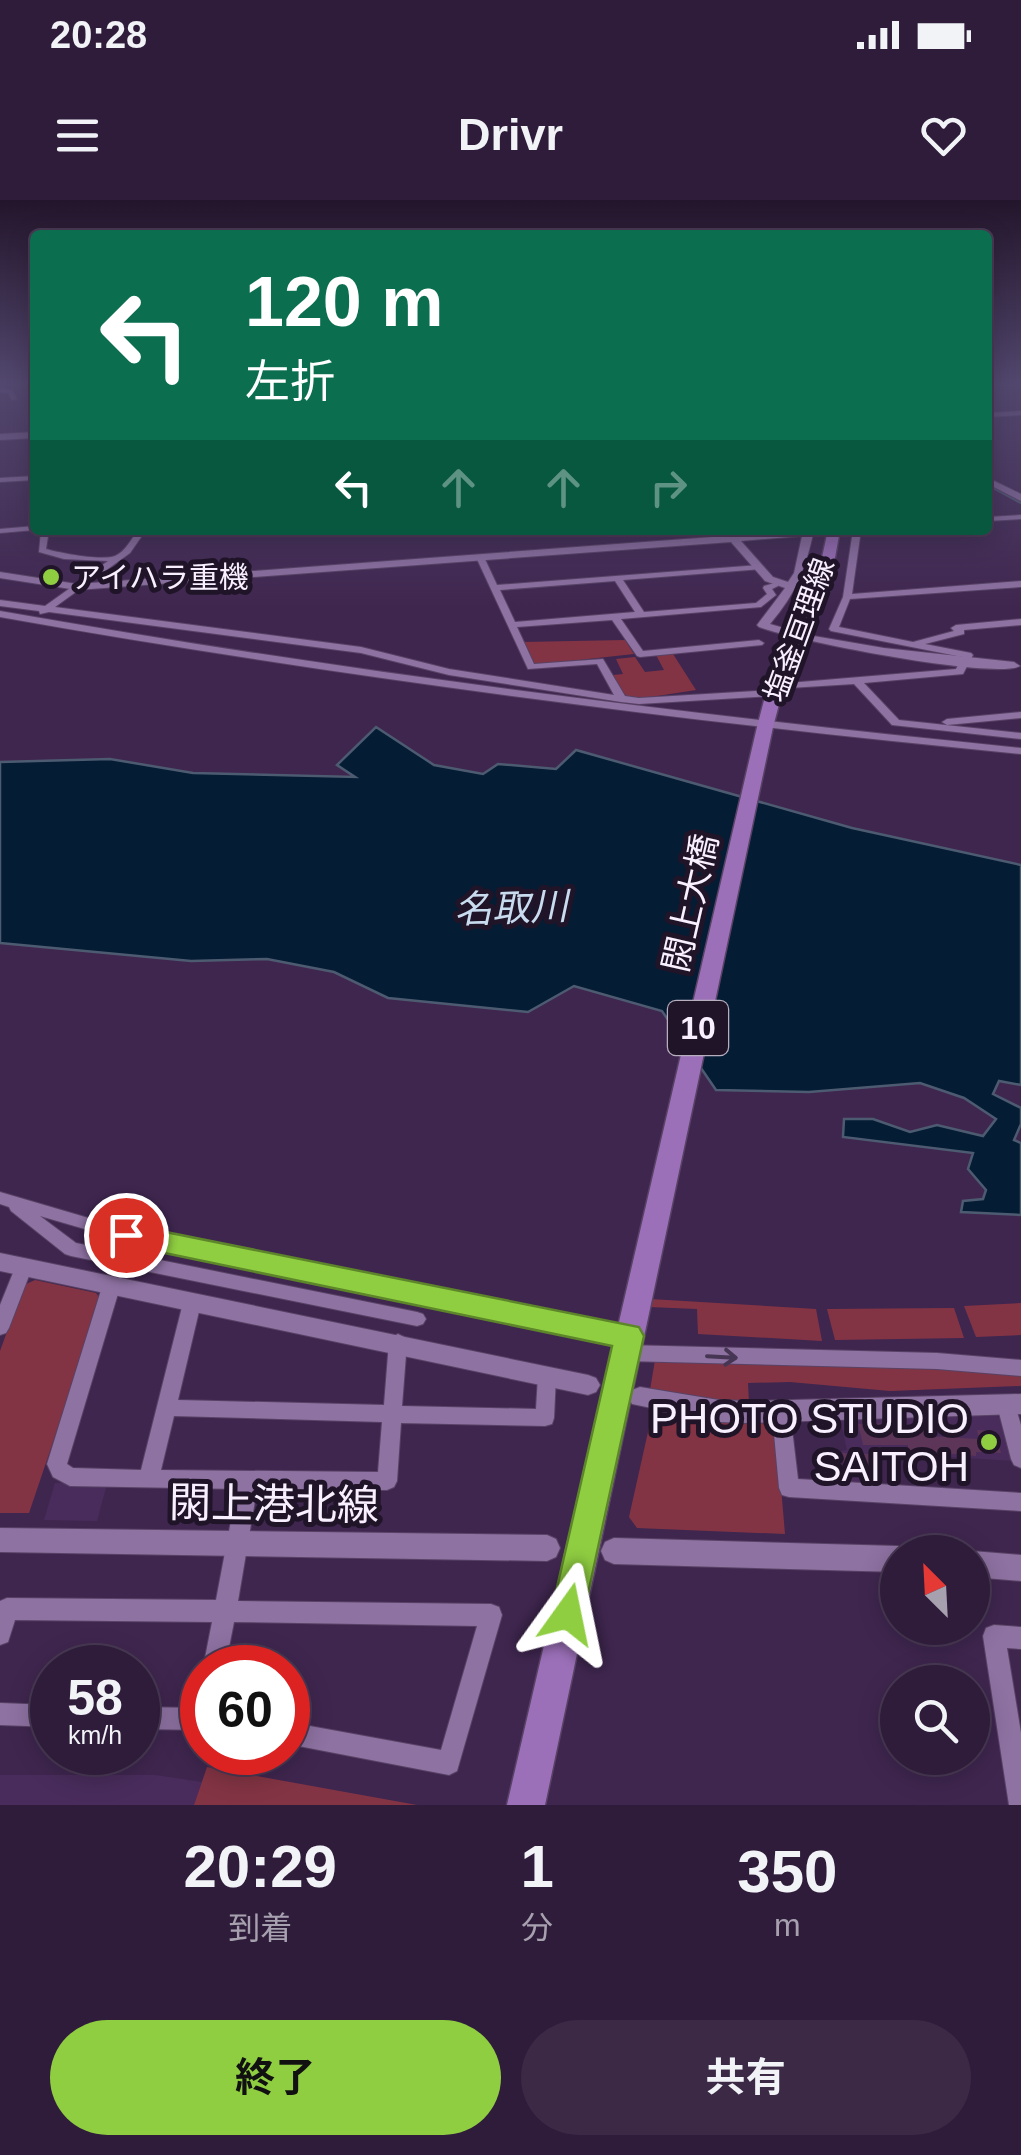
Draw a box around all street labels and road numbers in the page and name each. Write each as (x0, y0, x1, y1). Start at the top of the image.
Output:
street label: 塩釜亘理線 (758, 554, 840, 706)
street label: 閖上大橋 (655, 830, 725, 976)
road number: 10 (668, 1001, 728, 1055)
street label: 閖上港北線 (169, 1479, 379, 1529)

